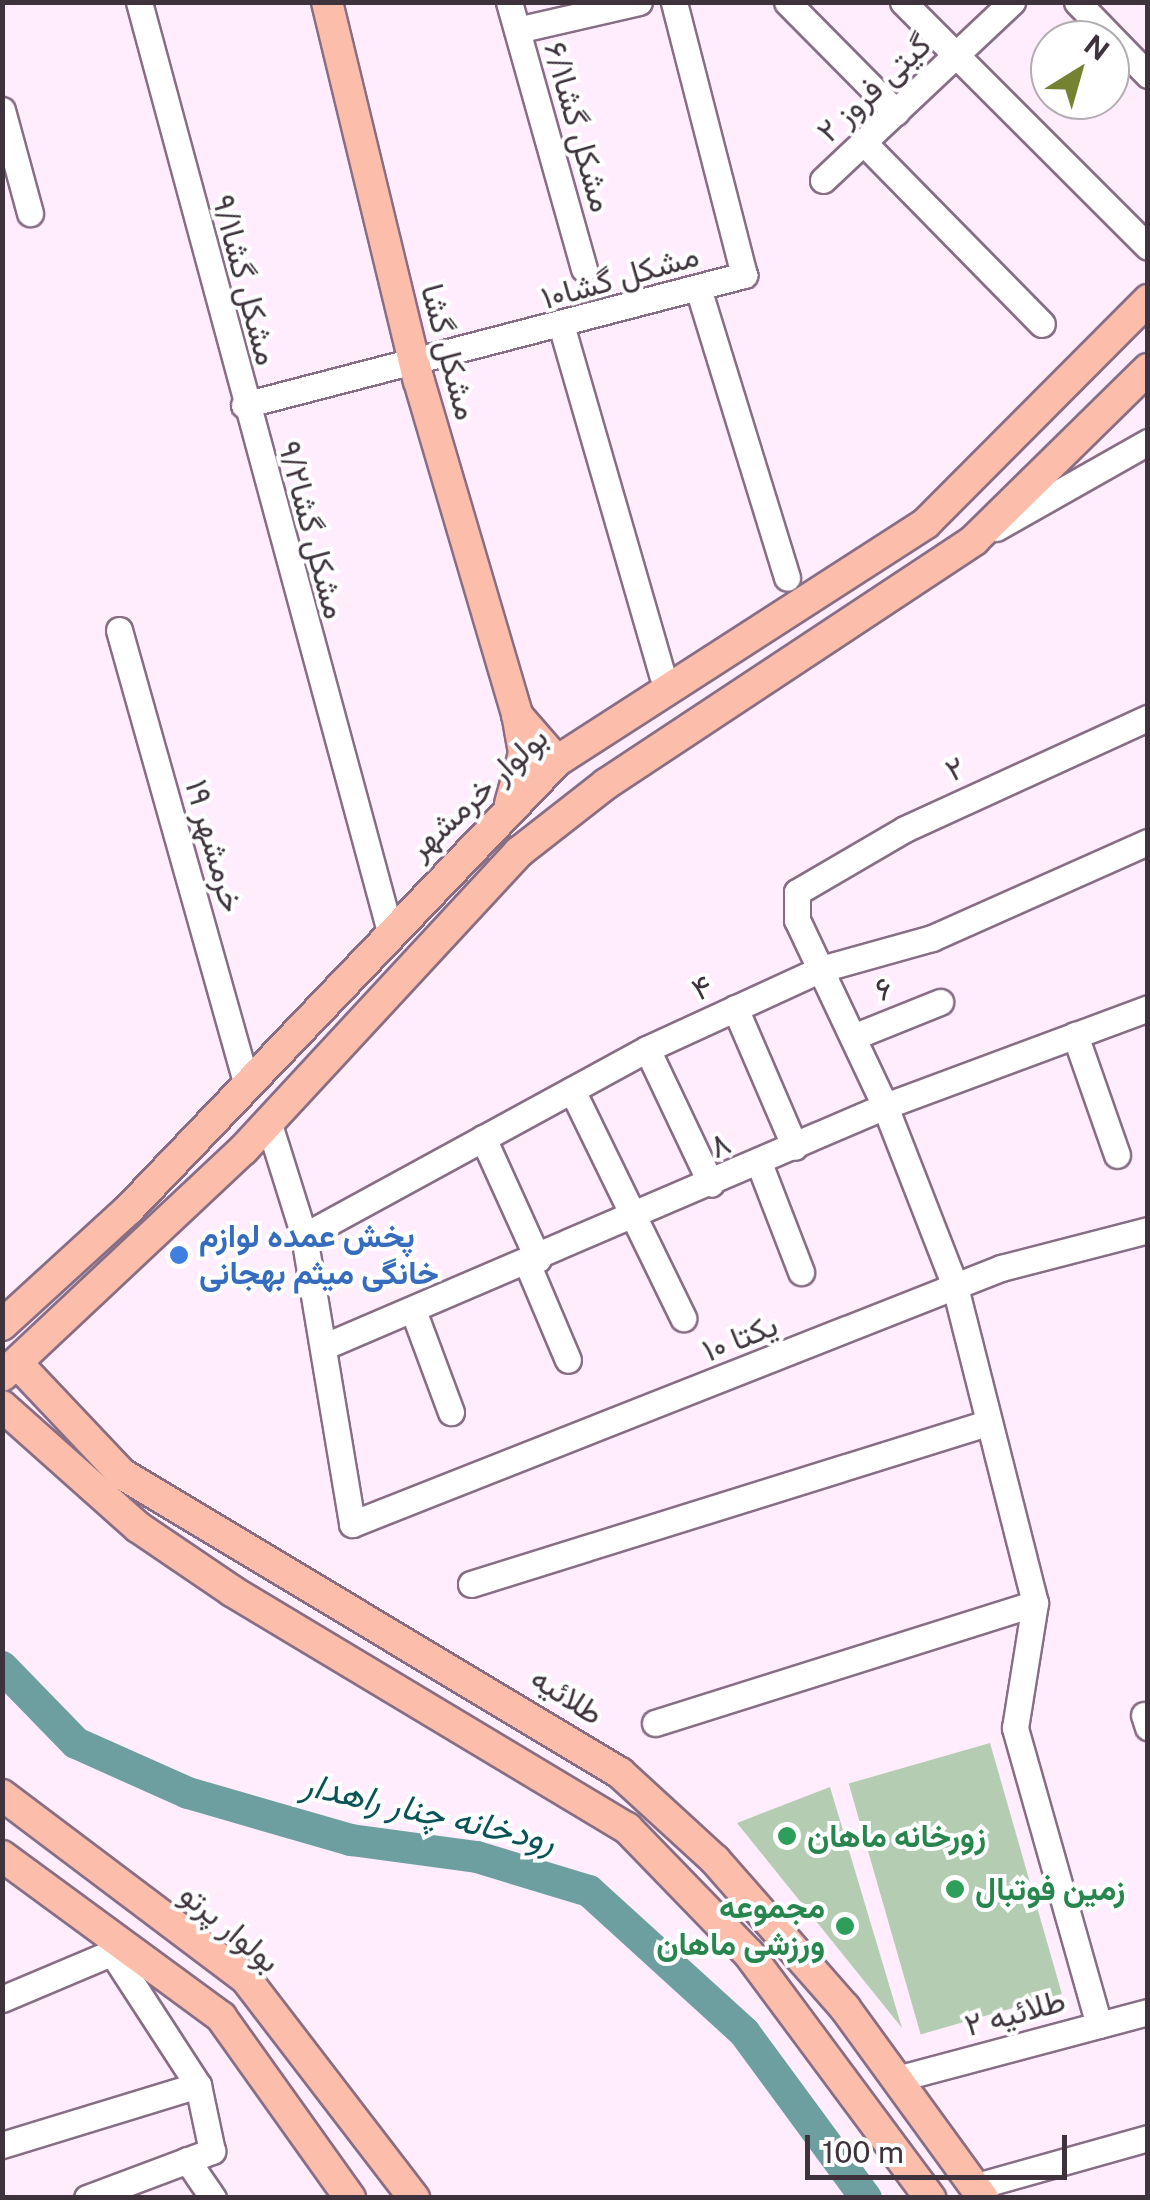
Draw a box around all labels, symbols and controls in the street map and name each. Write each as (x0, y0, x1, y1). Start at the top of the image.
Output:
north arrow (1030, 20, 1130, 120)
street label: گیتی فروز ۲ (809, 26, 939, 150)
text: N (1078, 27, 1116, 67)
street label: مشکل گشا۶/۱ (535, 37, 621, 217)
street label: مشکل گشا۹/۱ (204, 190, 286, 370)
street label: مشکل گشا۱۰ (537, 236, 703, 318)
street label: مشکل گشا (412, 280, 486, 424)
street label: مشکل گشا۹/۲ (270, 437, 354, 623)
street label: بولوار خرمشهر (400, 719, 556, 867)
street label: ۲ (939, 748, 971, 790)
street label: ۱۹ خرمشهر (177, 775, 251, 917)
street label: ۴ (686, 967, 718, 1009)
street label: ۶ (870, 968, 898, 1010)
street label: ۸ (704, 1124, 736, 1166)
place label: پخش عمده لوازم خانگی میثم بهجانی (199, 1218, 439, 1293)
marker: پخش عمده لوازم خانگی میثم بهجانی (168, 1244, 190, 1266)
street label: ۱۰ یکتا (697, 1306, 783, 1370)
street label: طلائیه (524, 1659, 610, 1733)
water label: رودخانه چنار راهدار (298, 1762, 560, 1862)
place label: زورخانه ماهان (807, 1817, 986, 1855)
marker: زورخانه ماهان (776, 1825, 798, 1847)
place label: زمین فوتبال (975, 1870, 1125, 1908)
street label: بولوار پرتو (172, 1875, 288, 1981)
marker: زمین فوتبال (944, 1878, 966, 1900)
place label: مجموعه ورزشی ماهان (656, 1889, 825, 1964)
marker: مجموعه ورزشی ماهان (834, 1915, 856, 1937)
street label: طلائیه ۲ (960, 1981, 1070, 2045)
scale bar (810, 2115, 1072, 2177)
text: 100 m (822, 2134, 904, 2170)

